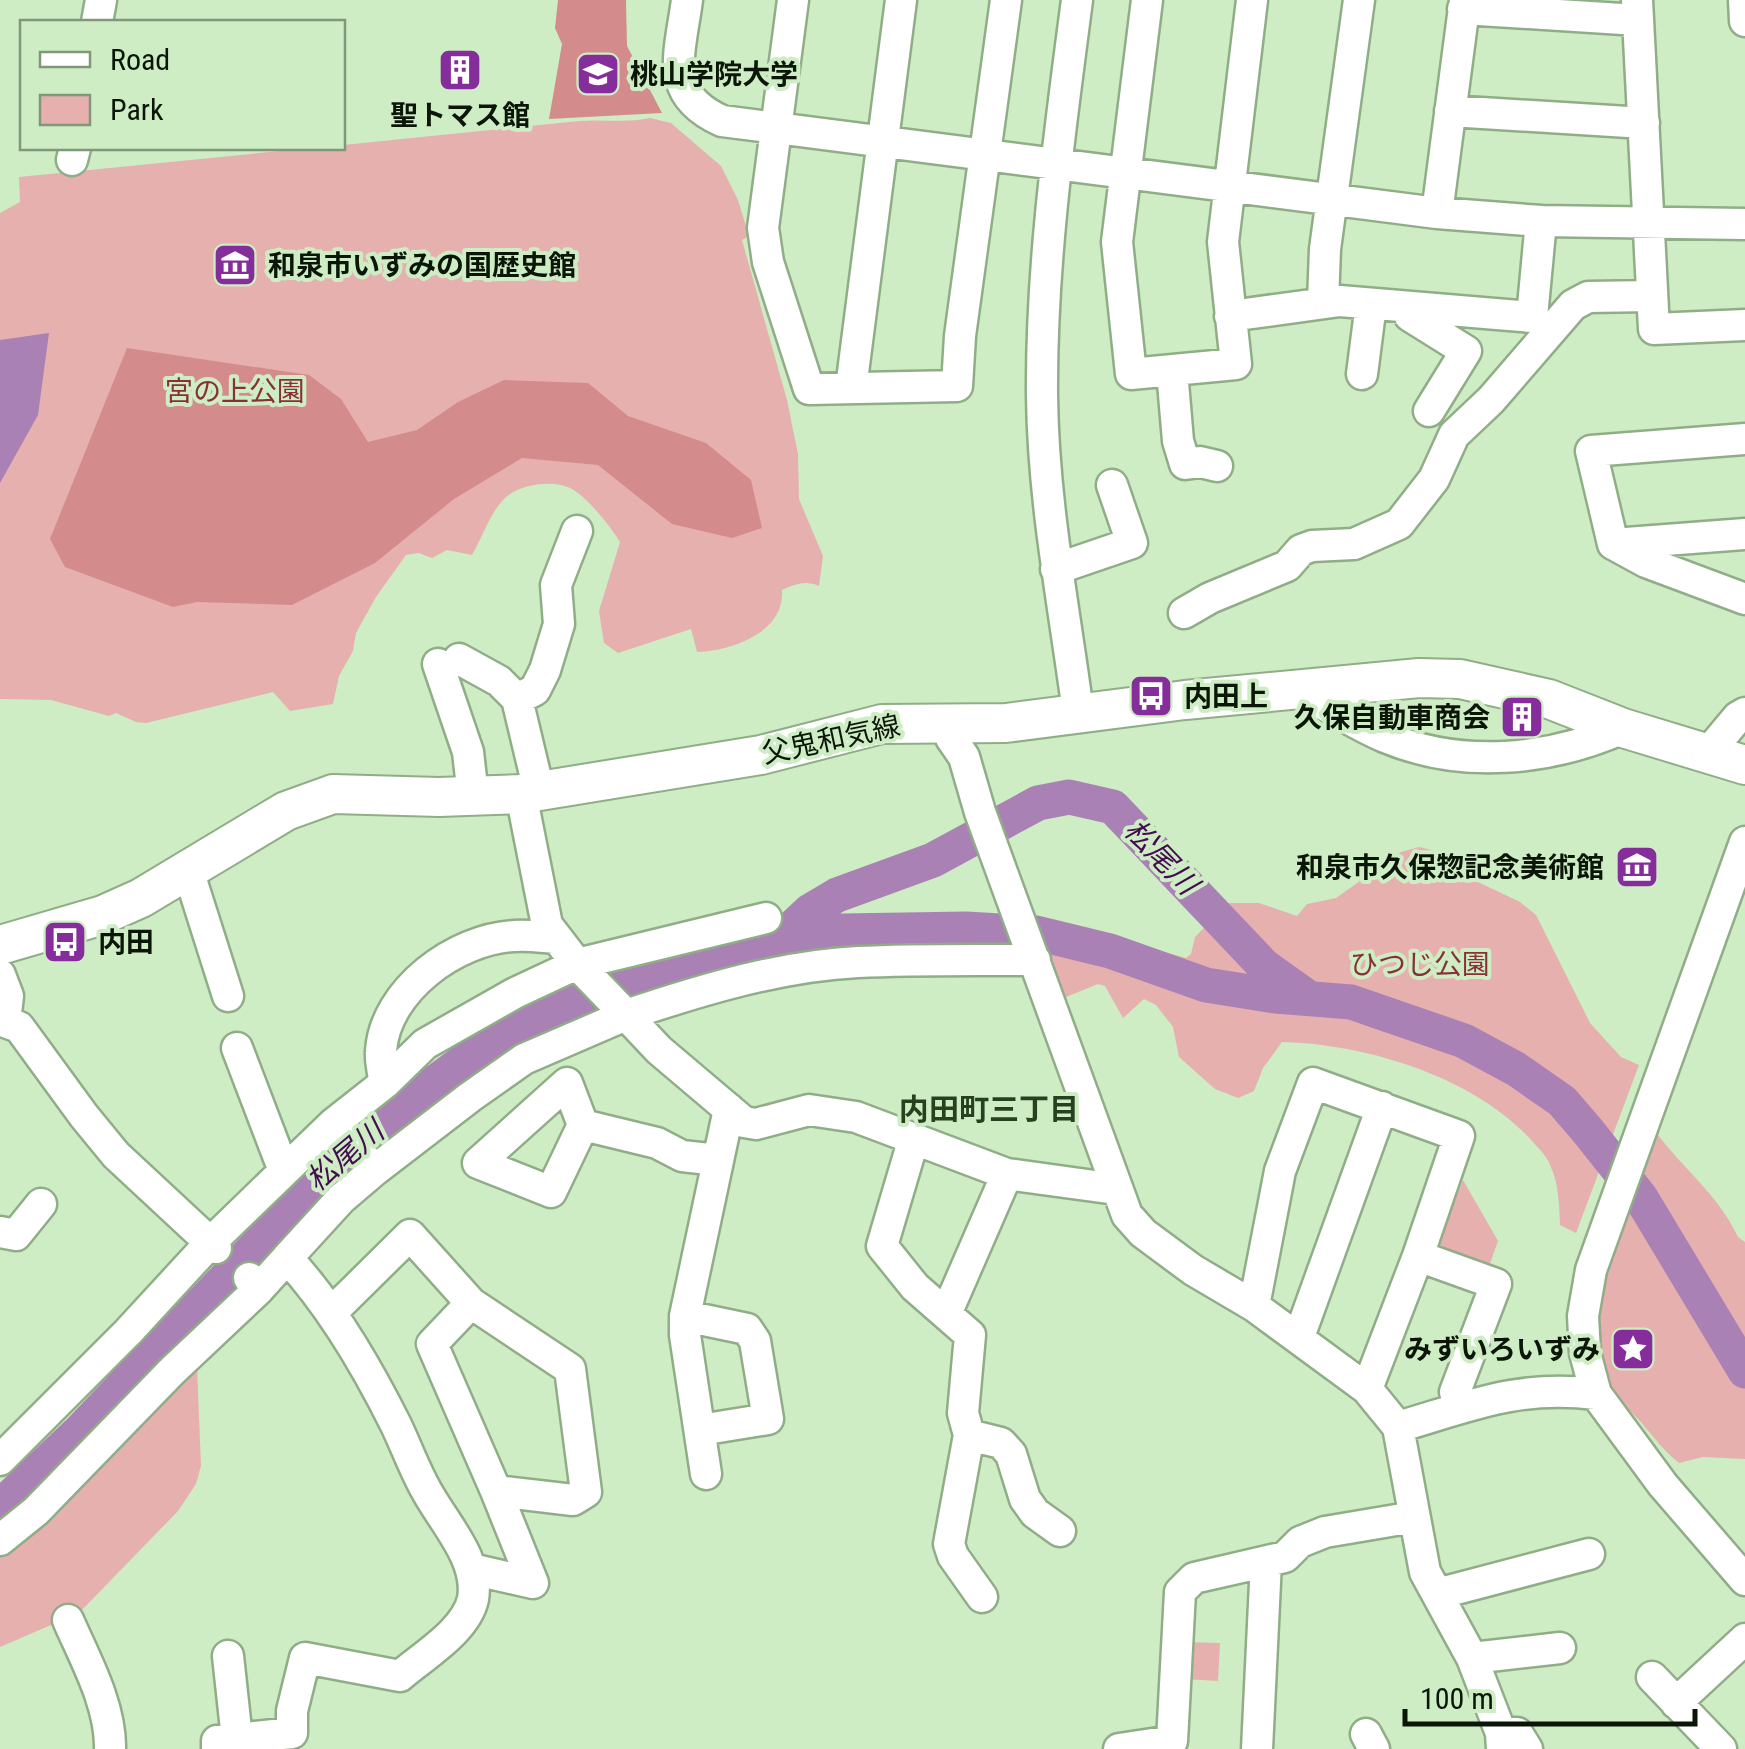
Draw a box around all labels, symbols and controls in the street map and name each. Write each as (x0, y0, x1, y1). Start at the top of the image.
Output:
legend (20, 20, 345, 150)
text: Road (110, 42, 170, 77)
building icon: 聖トマス館 (437, 47, 483, 93)
school or university icon: 桃山学院大学 (575, 51, 621, 97)
place label: 桃山学院大学 (630, 58, 798, 91)
text: Park (110, 92, 164, 127)
place label: 聖トマス館 (390, 99, 530, 132)
museum icon: 和泉市いずみの国歴史館 (212, 242, 258, 288)
place label: 和泉市いずみの国歴史館 (268, 249, 576, 282)
park label: 宮の上公園 (165, 375, 305, 408)
bus stop icon: 内田上 (1128, 673, 1174, 719)
place label: 内田上 (1184, 680, 1268, 713)
building icon: 久保自動車商会 (1499, 694, 1545, 740)
place label: 久保自動車商会 (1294, 701, 1490, 734)
street label: 父鬼和気線 (759, 709, 903, 770)
water label: 松尾川 (1118, 812, 1207, 903)
museum icon: 和泉市久保惣記念美術館 (1614, 844, 1660, 890)
place label: 和泉市久保惣記念美術館 (1296, 851, 1604, 884)
bus stop icon: 内田 (42, 919, 88, 965)
place label: 内田 (98, 926, 154, 959)
park label: ひつじ公園 (1350, 948, 1490, 981)
district label: 内田町三丁目 (899, 1092, 1079, 1127)
water label: 松尾川 (299, 1111, 393, 1198)
place icon: みずいろいずみ (1610, 1326, 1656, 1372)
place label: みずいろいずみ (1404, 1333, 1600, 1366)
scale bar (1405, 1664, 1695, 1726)
text: 100 m (1420, 1681, 1494, 1716)

